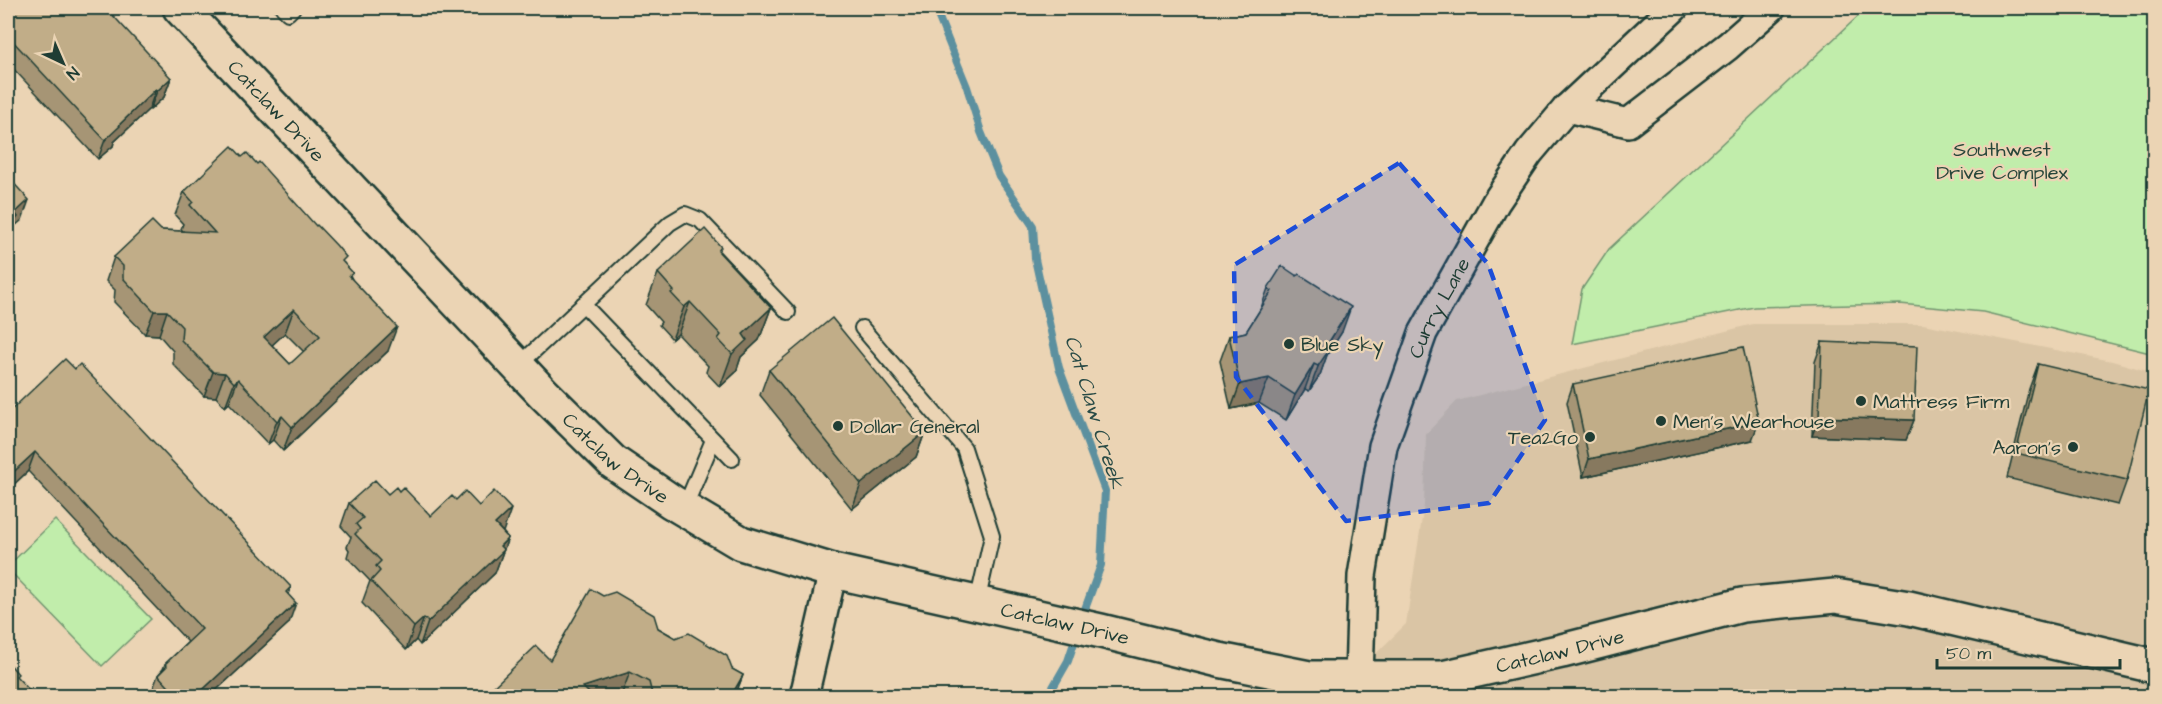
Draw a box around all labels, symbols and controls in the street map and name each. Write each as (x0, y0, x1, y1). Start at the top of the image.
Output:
north arrow (33, 33, 93, 93)
street label: Catclaw Drive (221, 54, 331, 169)
text: N (61, 62, 84, 84)
park label: Southwest Drive Complex (1936, 136, 2068, 187)
street label: Curry Lane (1402, 253, 1477, 362)
place label: Blue Sky (1301, 331, 1383, 360)
water label: Cat Claw Creek (1057, 332, 1132, 493)
marker: Blue Sky (1282, 337, 1296, 351)
place label: Mattress Firm (1873, 388, 2010, 416)
marker: Mattress Firm (1854, 394, 1868, 408)
street label: Catclaw Drive (556, 406, 674, 511)
place label: Men's Wearhouse (1673, 408, 1835, 436)
place label: Dollar General (850, 413, 980, 441)
marker: Men's Wearhouse (1654, 414, 1668, 428)
marker: Dollar General (831, 419, 845, 433)
place label: Tea2Go (1508, 424, 1578, 452)
marker: Tea2Go (1583, 430, 1597, 444)
place label: Aaron's (1992, 434, 2061, 462)
marker: Aaron's (2066, 440, 2080, 454)
street label: Catclaw Drive (998, 596, 1132, 652)
street label: Catclaw Drive (1493, 623, 1627, 680)
scale bar (1937, 632, 2120, 670)
text: 50 m (1946, 641, 1991, 666)

